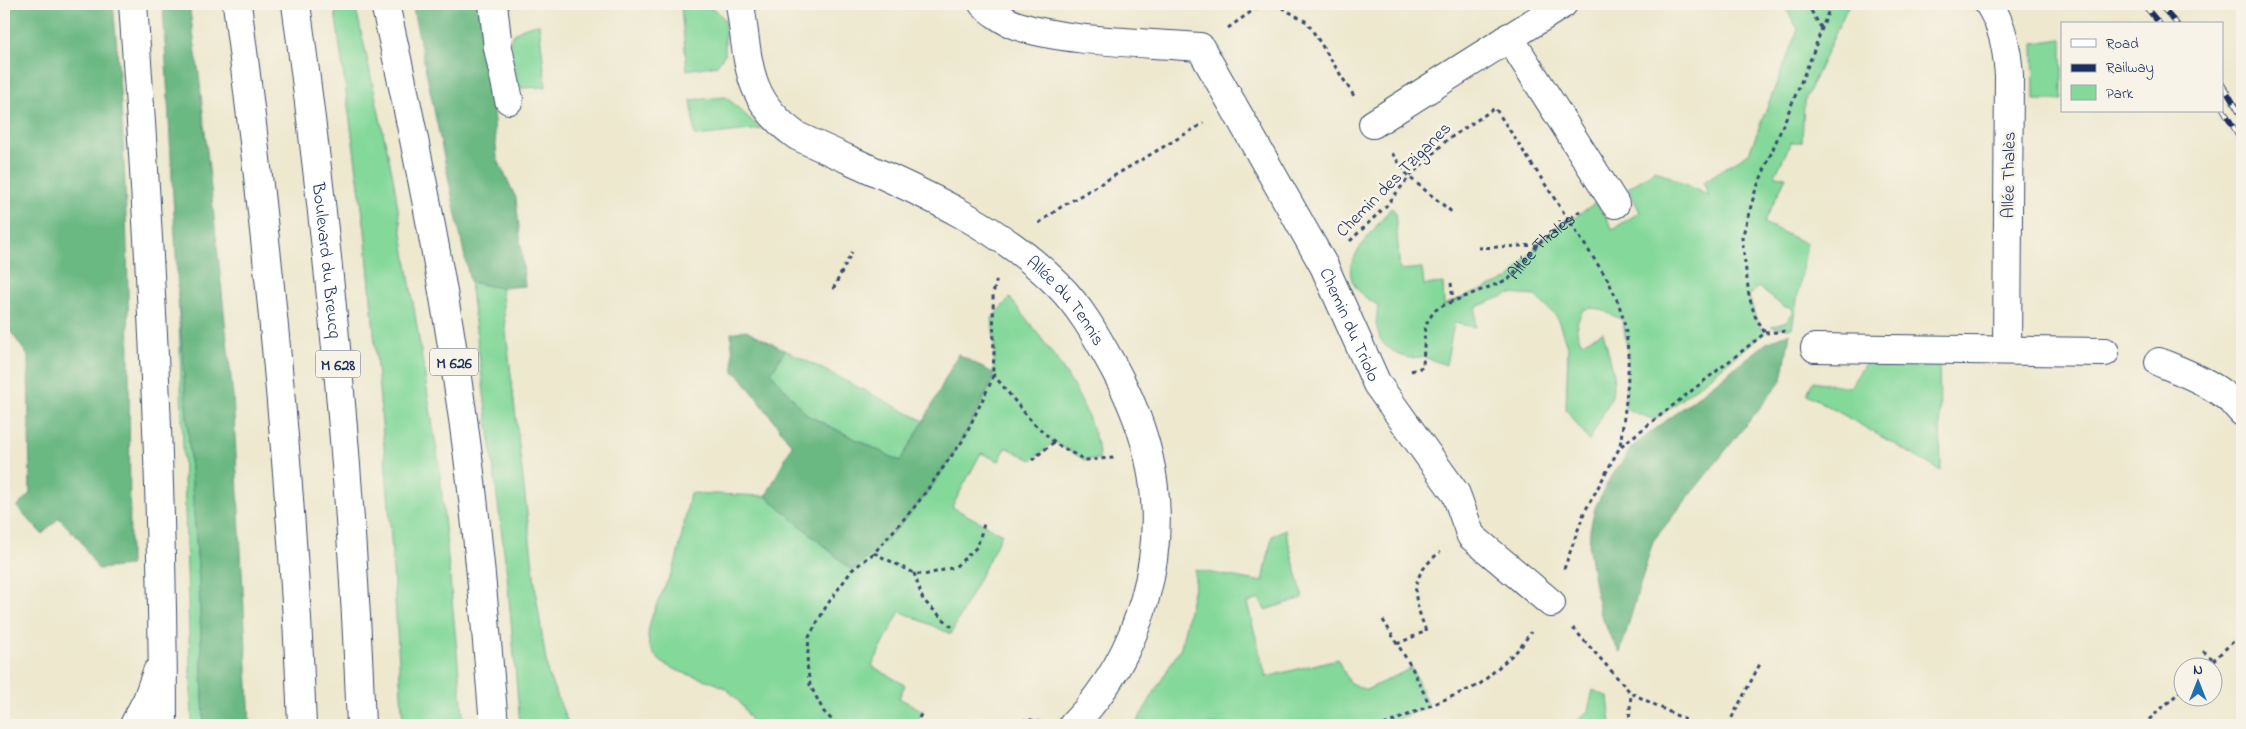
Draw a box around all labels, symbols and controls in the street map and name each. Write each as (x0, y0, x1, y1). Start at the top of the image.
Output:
legend (2061, 22, 2224, 112)
text: Road (2106, 33, 2139, 55)
text: Railway (2106, 57, 2154, 80)
text: Park (2106, 83, 2134, 105)
street label: Chemin des Tziganes (1331, 117, 1459, 245)
street label: Allée Thalès (1996, 132, 2024, 219)
street label: Boulevard du Breucq (304, 180, 346, 340)
street label: Allée Thalès (1502, 208, 1582, 287)
street label: Allée du Tennis (1020, 251, 1110, 351)
street label: Chemin du Triolo (1312, 264, 1385, 386)
road number: M 626 (430, 348, 478, 376)
road number: M 628 (316, 350, 360, 378)
north arrow (2174, 656, 2224, 706)
text: N (2193, 660, 2203, 681)

